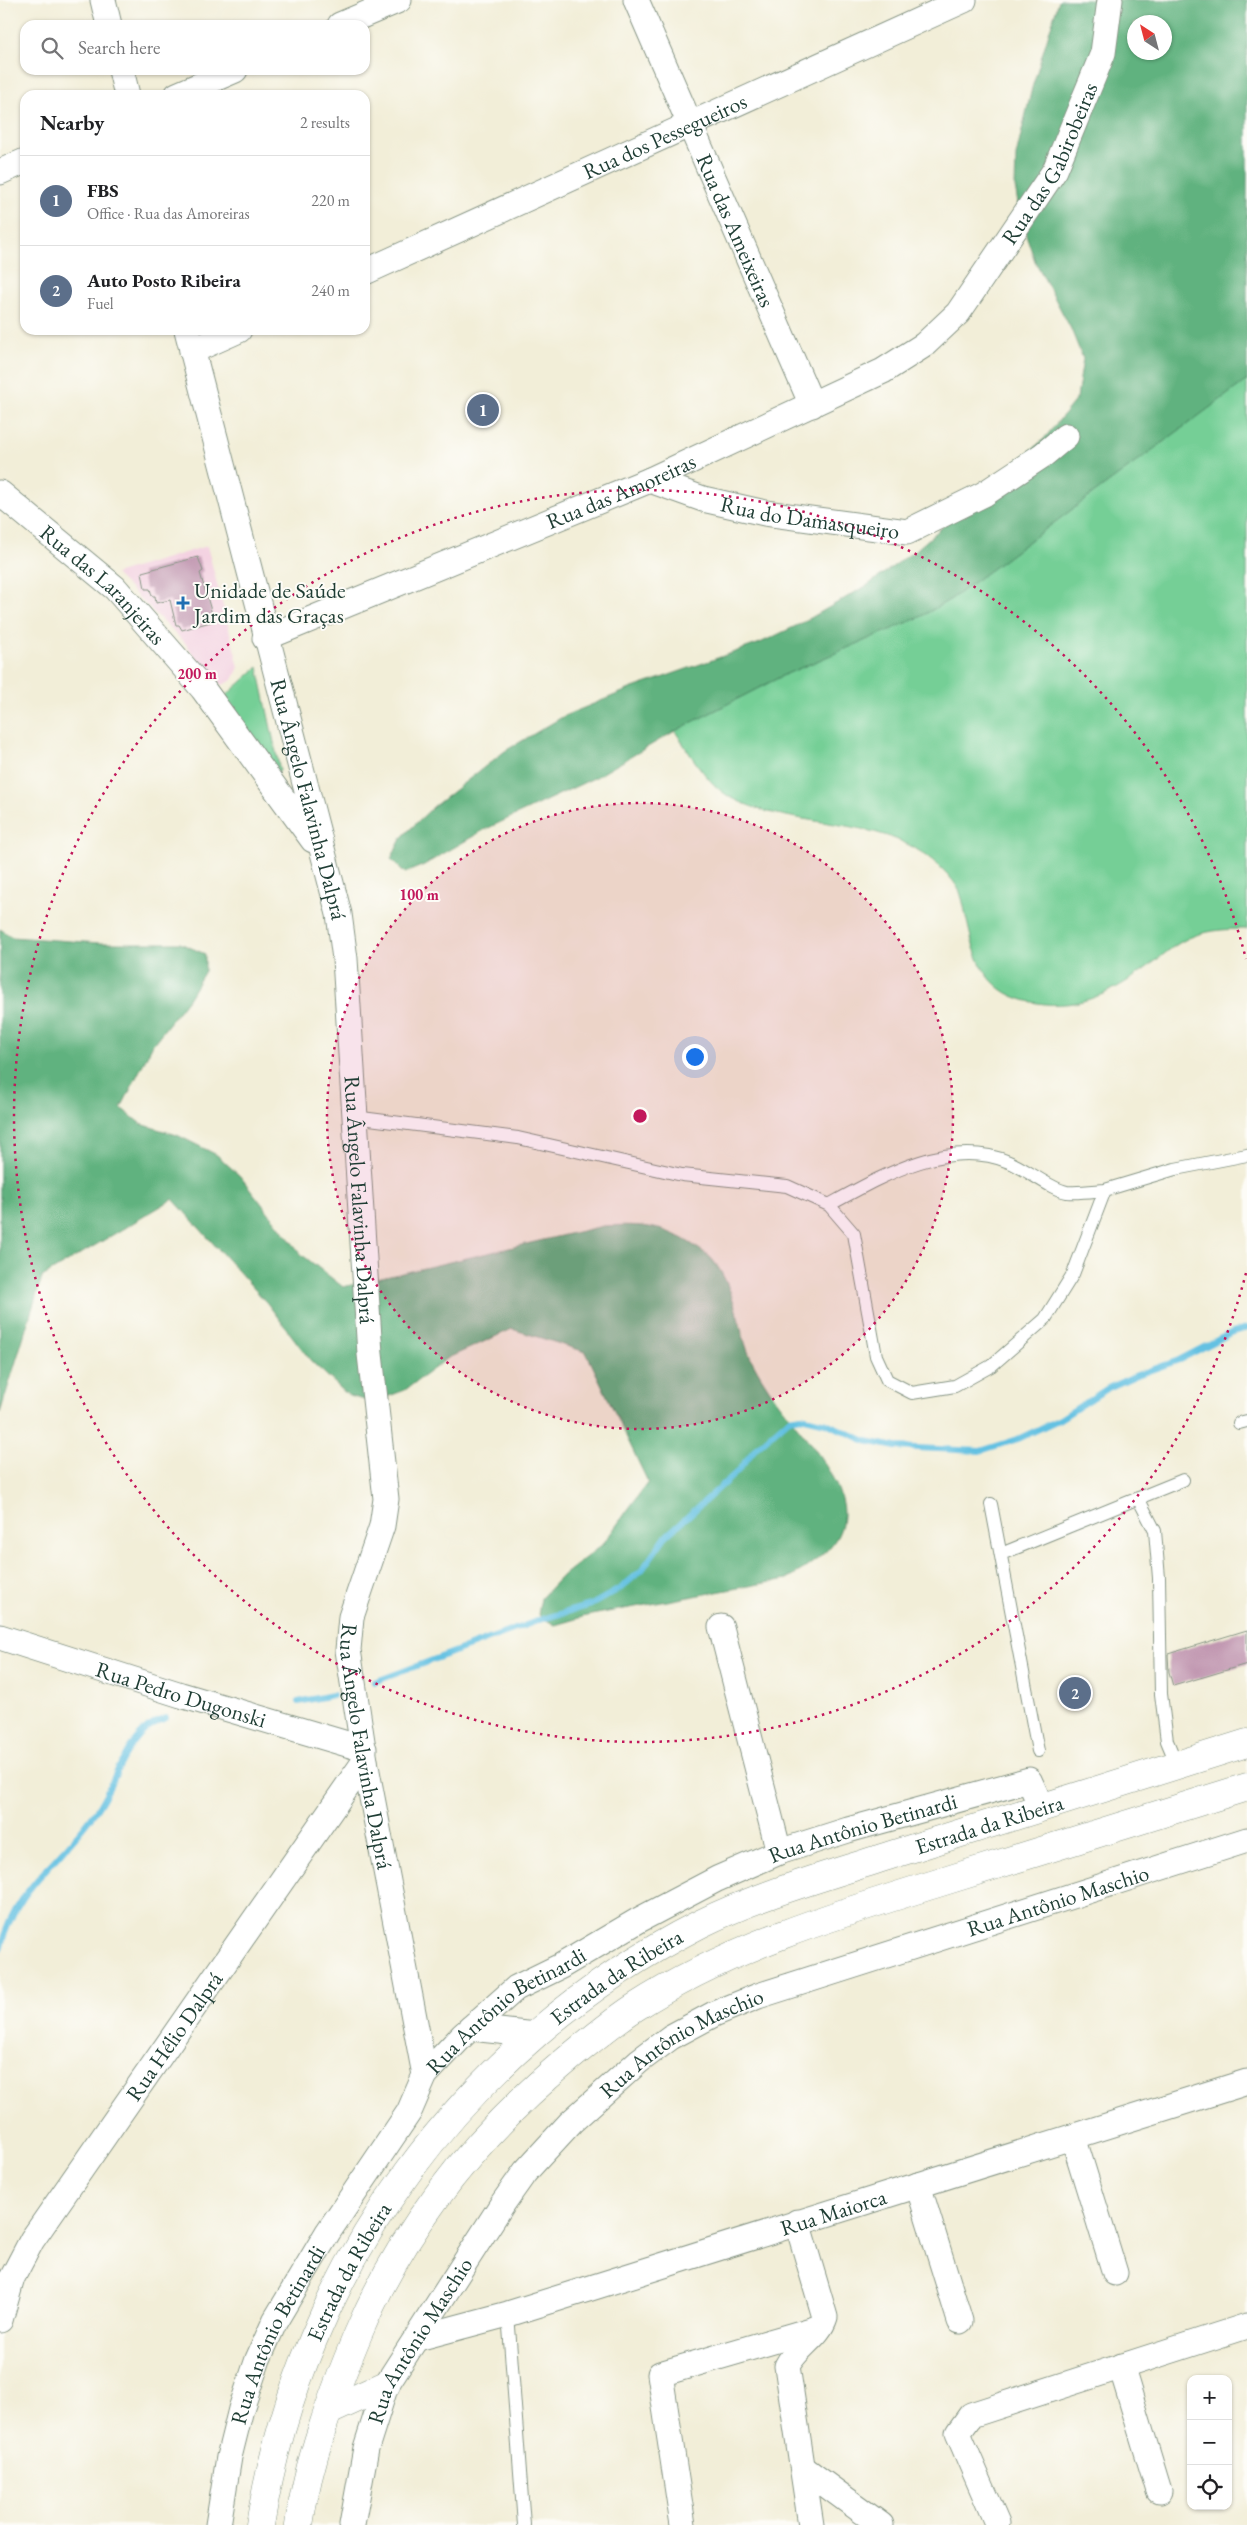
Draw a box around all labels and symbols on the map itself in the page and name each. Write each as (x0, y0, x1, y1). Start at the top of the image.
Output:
north arrow (1127, 15, 1172, 60)
street label: Rua das Gabirobeiras (994, 78, 1104, 250)
street label: Rua dos Pessegueiros (578, 86, 751, 186)
street label: Rua das Ameixeiras (690, 149, 782, 311)
pin: 1 (467, 391, 499, 429)
street label: Rua das Amoreiras (542, 446, 700, 536)
street label: Rua do Damasqueiro (718, 489, 901, 545)
street label: Rua das Laranjeiras (34, 518, 172, 651)
place label: Unidade de Saúde Jardim das Graças (192, 576, 346, 630)
marker: Unidade de Saúde Jardim das Graças (176, 596, 190, 610)
text: 200 m (177, 664, 217, 683)
street label: Rua Ângelo Falavinha Dalprá (264, 675, 354, 922)
text: 100 m (399, 885, 439, 904)
your location (682, 1044, 708, 1070)
street label: Rua Ângelo Falavinha Dalprá (338, 1075, 383, 1325)
centre of rings (631, 1107, 649, 1125)
street label: Rua Ângelo Falavinha Dalprá (333, 1622, 400, 1872)
street label: Rua Pedro Dugonski (92, 1654, 270, 1734)
pin: 2 (1059, 1674, 1091, 1712)
street label: Rua Antônio Betinardi (763, 1786, 960, 1870)
street label: Estrada da Ribeira (911, 1787, 1067, 1861)
street label: Rua Antônio Maschio (963, 1858, 1152, 1943)
street label: Estrada da Ribeira (544, 1921, 688, 2031)
street label: Rua Antônio Betinardi (419, 1940, 591, 2080)
street label: Rua Hélio Dalprá (119, 1966, 229, 2106)
street label: Rua Antônio Maschio (593, 1981, 768, 2104)
street label: Rua Maiorca (777, 2182, 890, 2242)
street label: Estrada da Ribeira (300, 2196, 398, 2345)
street label: Rua Antônio Betinardi (223, 2240, 331, 2427)
street label: Rua Antônio Maschio (360, 2251, 479, 2428)

